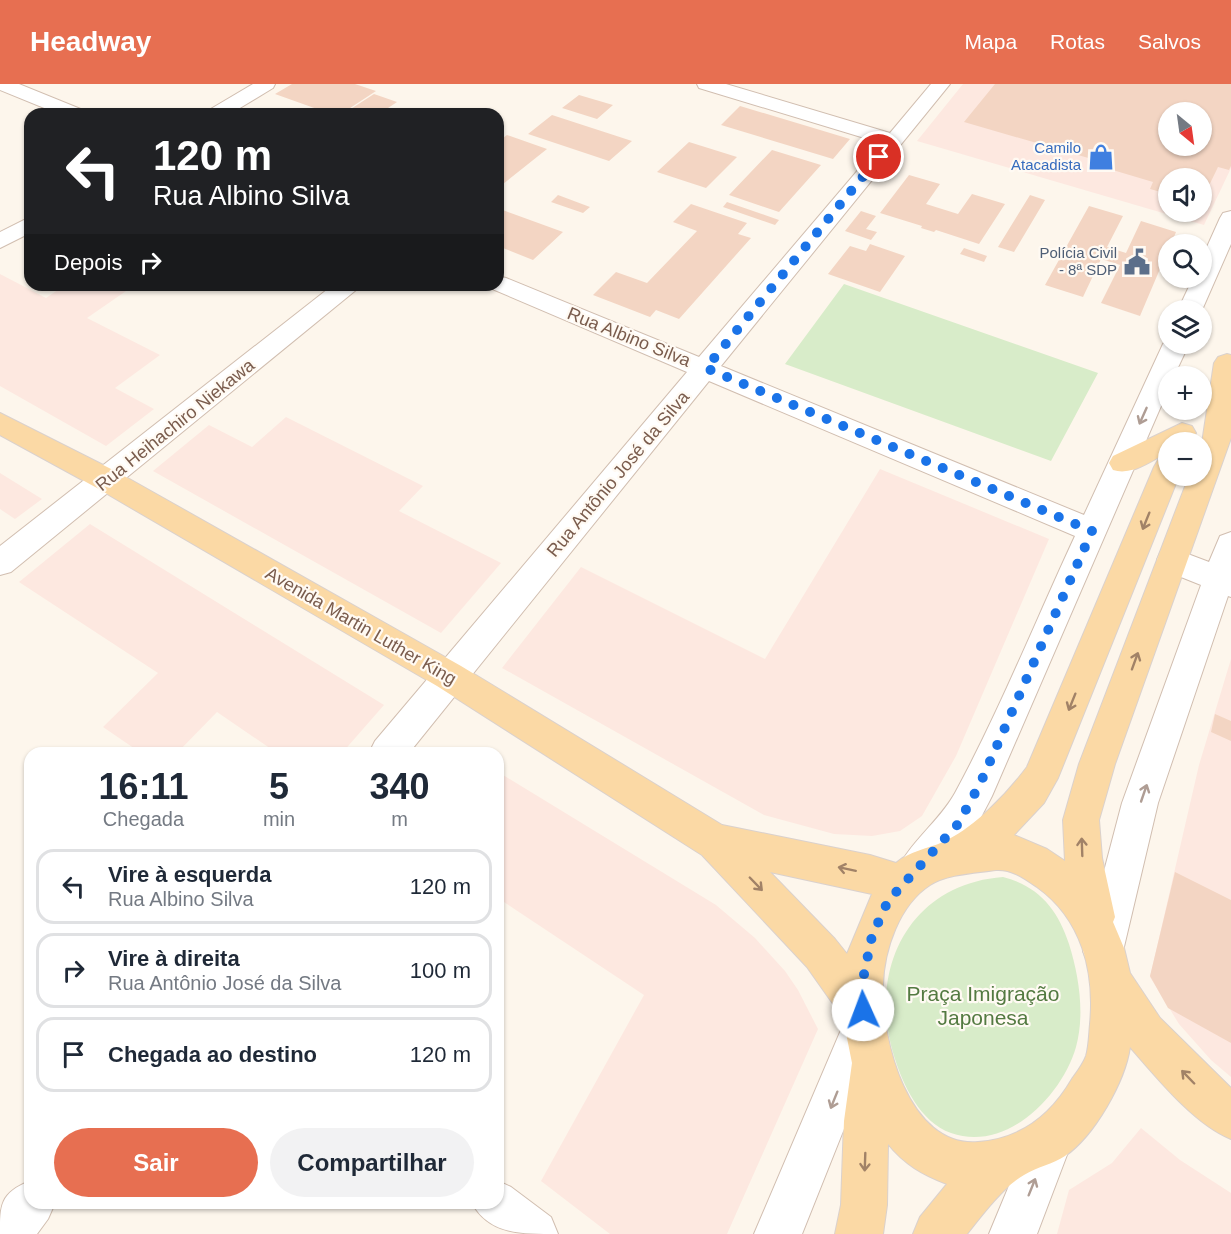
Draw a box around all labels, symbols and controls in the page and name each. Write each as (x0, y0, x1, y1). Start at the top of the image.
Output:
text: Headway (30, 26, 151, 57)
text: Mapa (965, 30, 1017, 53)
text: Rotas (1050, 30, 1105, 53)
text: Salvos (1138, 30, 1201, 53)
north arrow (1158, 102, 1212, 156)
map controls (1158, 102, 1212, 486)
pin (853, 131, 904, 182)
icon: left (54, 132, 132, 210)
text: 120 m (153, 132, 272, 179)
place label: Camilo Atacadista (1011, 139, 1082, 173)
icon: arrive (862, 140, 895, 173)
shop icon: Camilo Atacadista (1086, 142, 1116, 172)
button: sound (1158, 168, 1212, 222)
text: Rua Albino Silva (153, 181, 350, 211)
button: search (1158, 234, 1212, 288)
place label: Polícia Civil - 8ª SDP (1039, 244, 1117, 278)
icon: right (134, 246, 167, 279)
public building icon: Polícia Civil - 8ª SDP (1122, 247, 1152, 277)
text: Depois (54, 250, 122, 275)
button: layers (1158, 300, 1212, 354)
street label: Rua Albino Silva (564, 303, 694, 371)
street label: Rua Heihachiro Niekawa (92, 354, 259, 495)
button: + (1158, 366, 1212, 420)
street label: Rua Antônio José da Silva (543, 386, 694, 561)
one-way arrow (1137, 407, 1149, 425)
button: − (1158, 432, 1212, 486)
one-way arrow (1140, 512, 1151, 530)
street label: Avenida Martin Luther King (262, 563, 460, 689)
one-way arrow (1131, 652, 1142, 671)
one-way arrow (1066, 692, 1077, 711)
text: 16:11 (98, 766, 188, 807)
text: 5 (269, 766, 289, 807)
text: 340 (370, 766, 430, 807)
one-way arrow (1139, 784, 1150, 803)
text: Chegada (103, 808, 184, 830)
text: min (263, 808, 295, 830)
text: m (391, 808, 408, 830)
one-way arrow (1077, 837, 1088, 857)
text: Vire à esquerda (108, 862, 271, 887)
one-way arrow (837, 863, 856, 875)
icon: left (57, 870, 90, 903)
text: 120 m (410, 874, 471, 899)
one-way arrow (748, 877, 763, 892)
text: Rua Albino Silva (108, 888, 254, 910)
text: Vire à direita (108, 946, 240, 971)
icon: right (57, 954, 90, 987)
text: 100 m (410, 958, 471, 983)
text: Rua Antônio José da Silva (108, 972, 342, 994)
position arrow (831, 978, 895, 1042)
park label: Praça Imigração Japonesa (907, 982, 1059, 1029)
icon: arrive (57, 1038, 90, 1071)
text: Chegada ao destino (108, 1042, 317, 1067)
text: 120 m (410, 1042, 471, 1067)
one-way arrow (1181, 1070, 1195, 1085)
one-way arrow (828, 1090, 839, 1109)
button: Sair (54, 1128, 258, 1197)
button: Compartilhar (270, 1128, 474, 1197)
one-way arrow (859, 1152, 871, 1172)
one-way arrow (1027, 1178, 1038, 1196)

